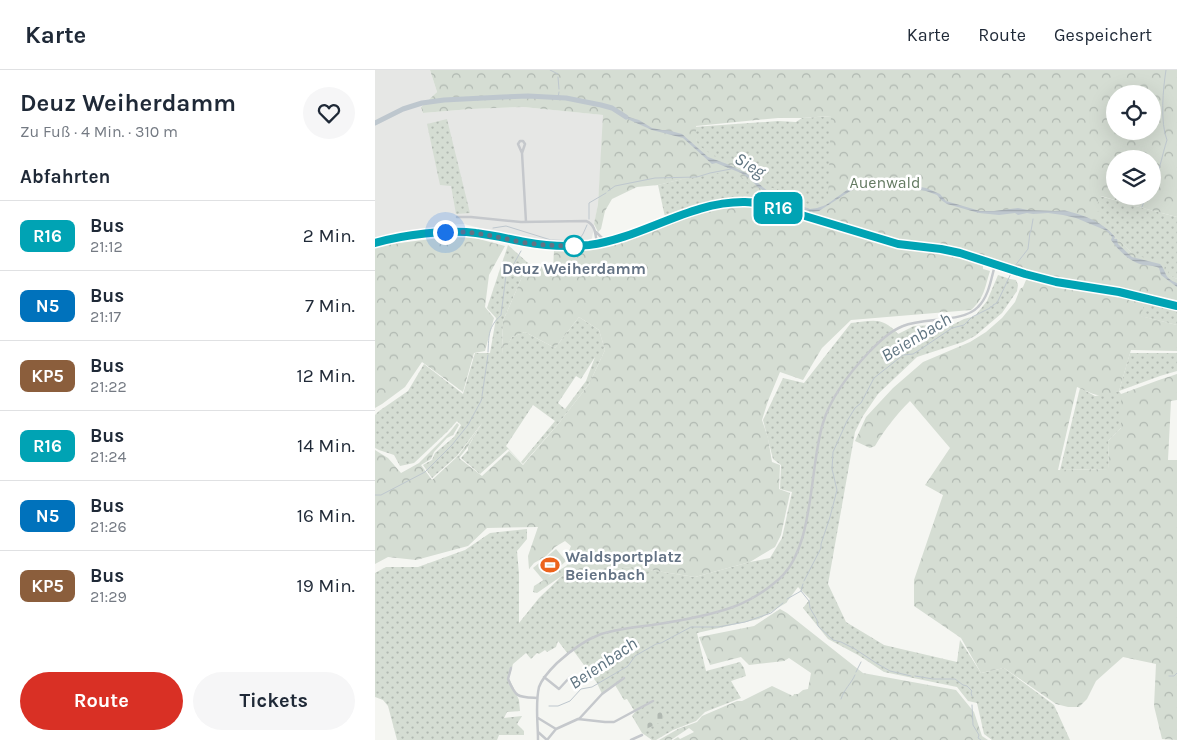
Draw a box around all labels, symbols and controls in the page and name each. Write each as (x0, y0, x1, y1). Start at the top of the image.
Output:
text: Karte (25, 21, 86, 49)
text: Karte (907, 24, 950, 46)
text: Route (978, 24, 1026, 46)
text: Gespeichert (1054, 24, 1152, 46)
map controls (1106, 85, 1161, 205)
button: locate (1106, 85, 1161, 140)
button: heart (303, 87, 355, 139)
text: Deuz Weiherdamm (20, 89, 236, 117)
text: Zu Fuß · 4 Min. · 310 m (20, 122, 178, 141)
water label: Sieg (731, 147, 770, 183)
button: layers (1106, 150, 1161, 205)
text: Abfahrten (20, 166, 110, 188)
park label: Auenwald (849, 173, 921, 192)
line badge: R16 (749, 192, 807, 224)
text: R16 (764, 197, 792, 219)
text: Bus (90, 215, 124, 237)
your location (433, 220, 458, 245)
text: R16 (33, 225, 62, 247)
text: 2 Min. (303, 225, 355, 247)
marker: Deuz Weiherdamm (563, 235, 585, 257)
text: 21:12 (90, 237, 123, 256)
place label: Deuz Weiherdamm (502, 259, 646, 278)
text: Bus (90, 285, 124, 307)
text: N5 (36, 295, 59, 317)
text: 7 Min. (305, 295, 355, 317)
text: 21:17 (90, 307, 121, 326)
water label: Beienbach (877, 307, 955, 367)
text: Bus (90, 355, 124, 377)
text: KP5 (31, 365, 64, 387)
text: 12 Min. (297, 365, 355, 387)
text: 21:22 (90, 377, 127, 396)
text: Bus (90, 425, 124, 447)
text: R16 (33, 435, 62, 457)
text: 14 Min. (297, 435, 355, 457)
text: 21:24 (90, 447, 126, 466)
text: Bus (90, 495, 124, 517)
text: N5 (36, 505, 59, 527)
text: 16 Min. (297, 505, 355, 527)
text: 21:26 (90, 517, 127, 536)
place label: Waldsportplatz Beienbach (565, 547, 682, 584)
sports icon: Waldsportplatz Beienbach (539, 554, 561, 576)
text: Bus (90, 565, 124, 587)
text: KP5 (31, 575, 64, 597)
text: 19 Min. (297, 575, 355, 597)
text: 21:29 (90, 587, 127, 606)
water label: Beienbach (565, 632, 641, 694)
button: Route (20, 672, 183, 730)
button: Tickets (193, 672, 355, 730)

